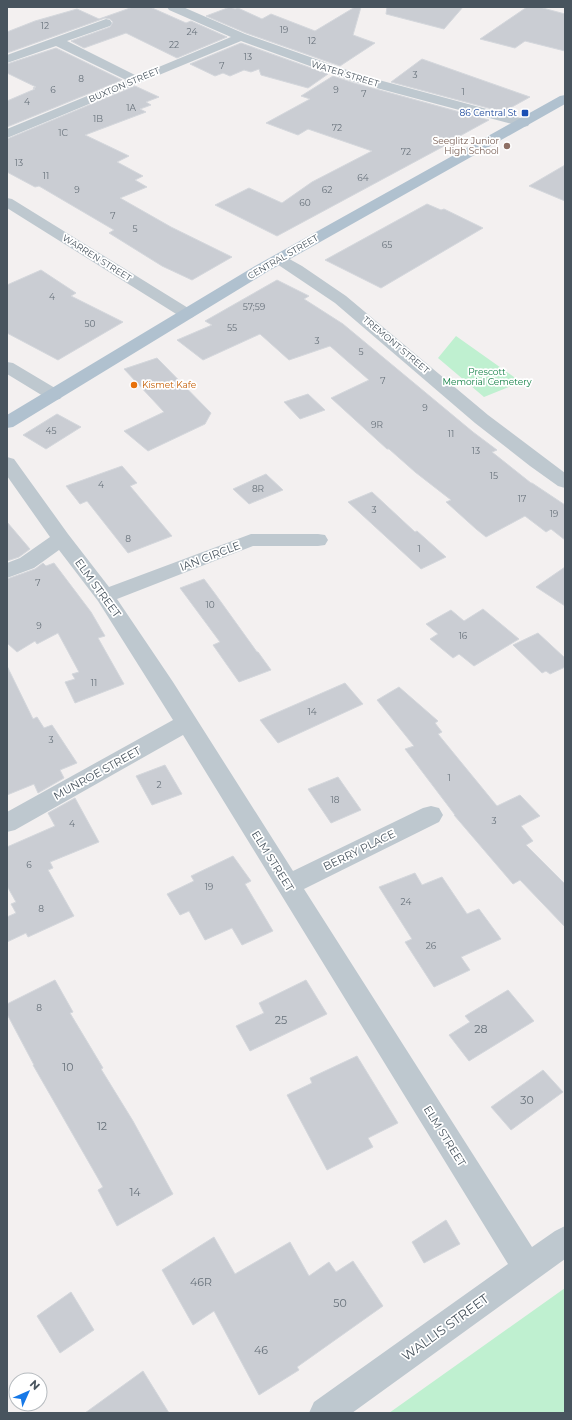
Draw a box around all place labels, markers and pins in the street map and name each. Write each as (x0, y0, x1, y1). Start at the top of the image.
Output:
place label: 86 Central St (460, 107, 517, 118)
marker: 86 Central St (520, 108, 530, 118)
place label: Seeglitz Junior High School (433, 135, 499, 156)
marker: Seeglitz Junior High School (502, 141, 512, 151)
place label: Kismet Kafe (142, 379, 197, 390)
marker: Kismet Kafe (129, 380, 139, 390)

